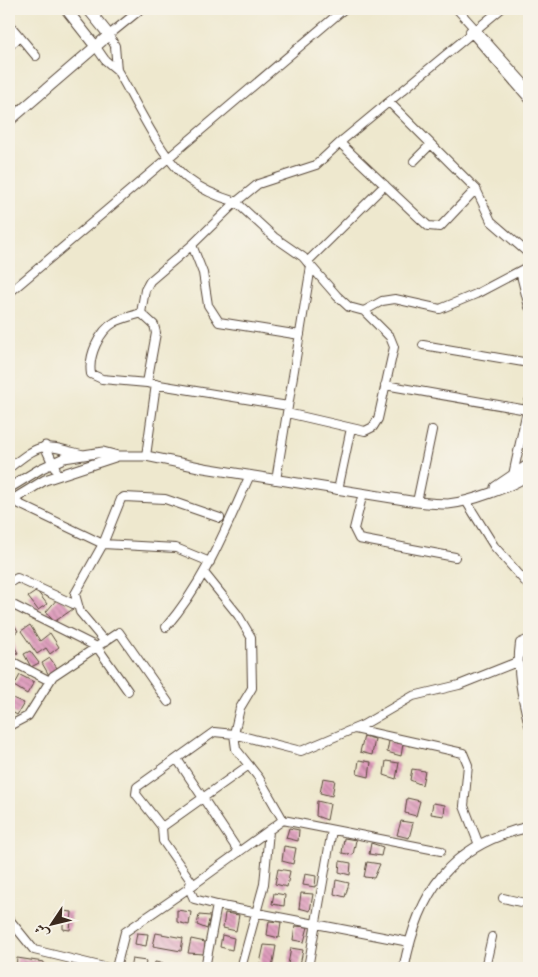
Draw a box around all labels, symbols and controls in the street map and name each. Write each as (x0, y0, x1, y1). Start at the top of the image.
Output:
north arrow (28, 900, 78, 950)
text: ش (31, 920, 54, 942)

